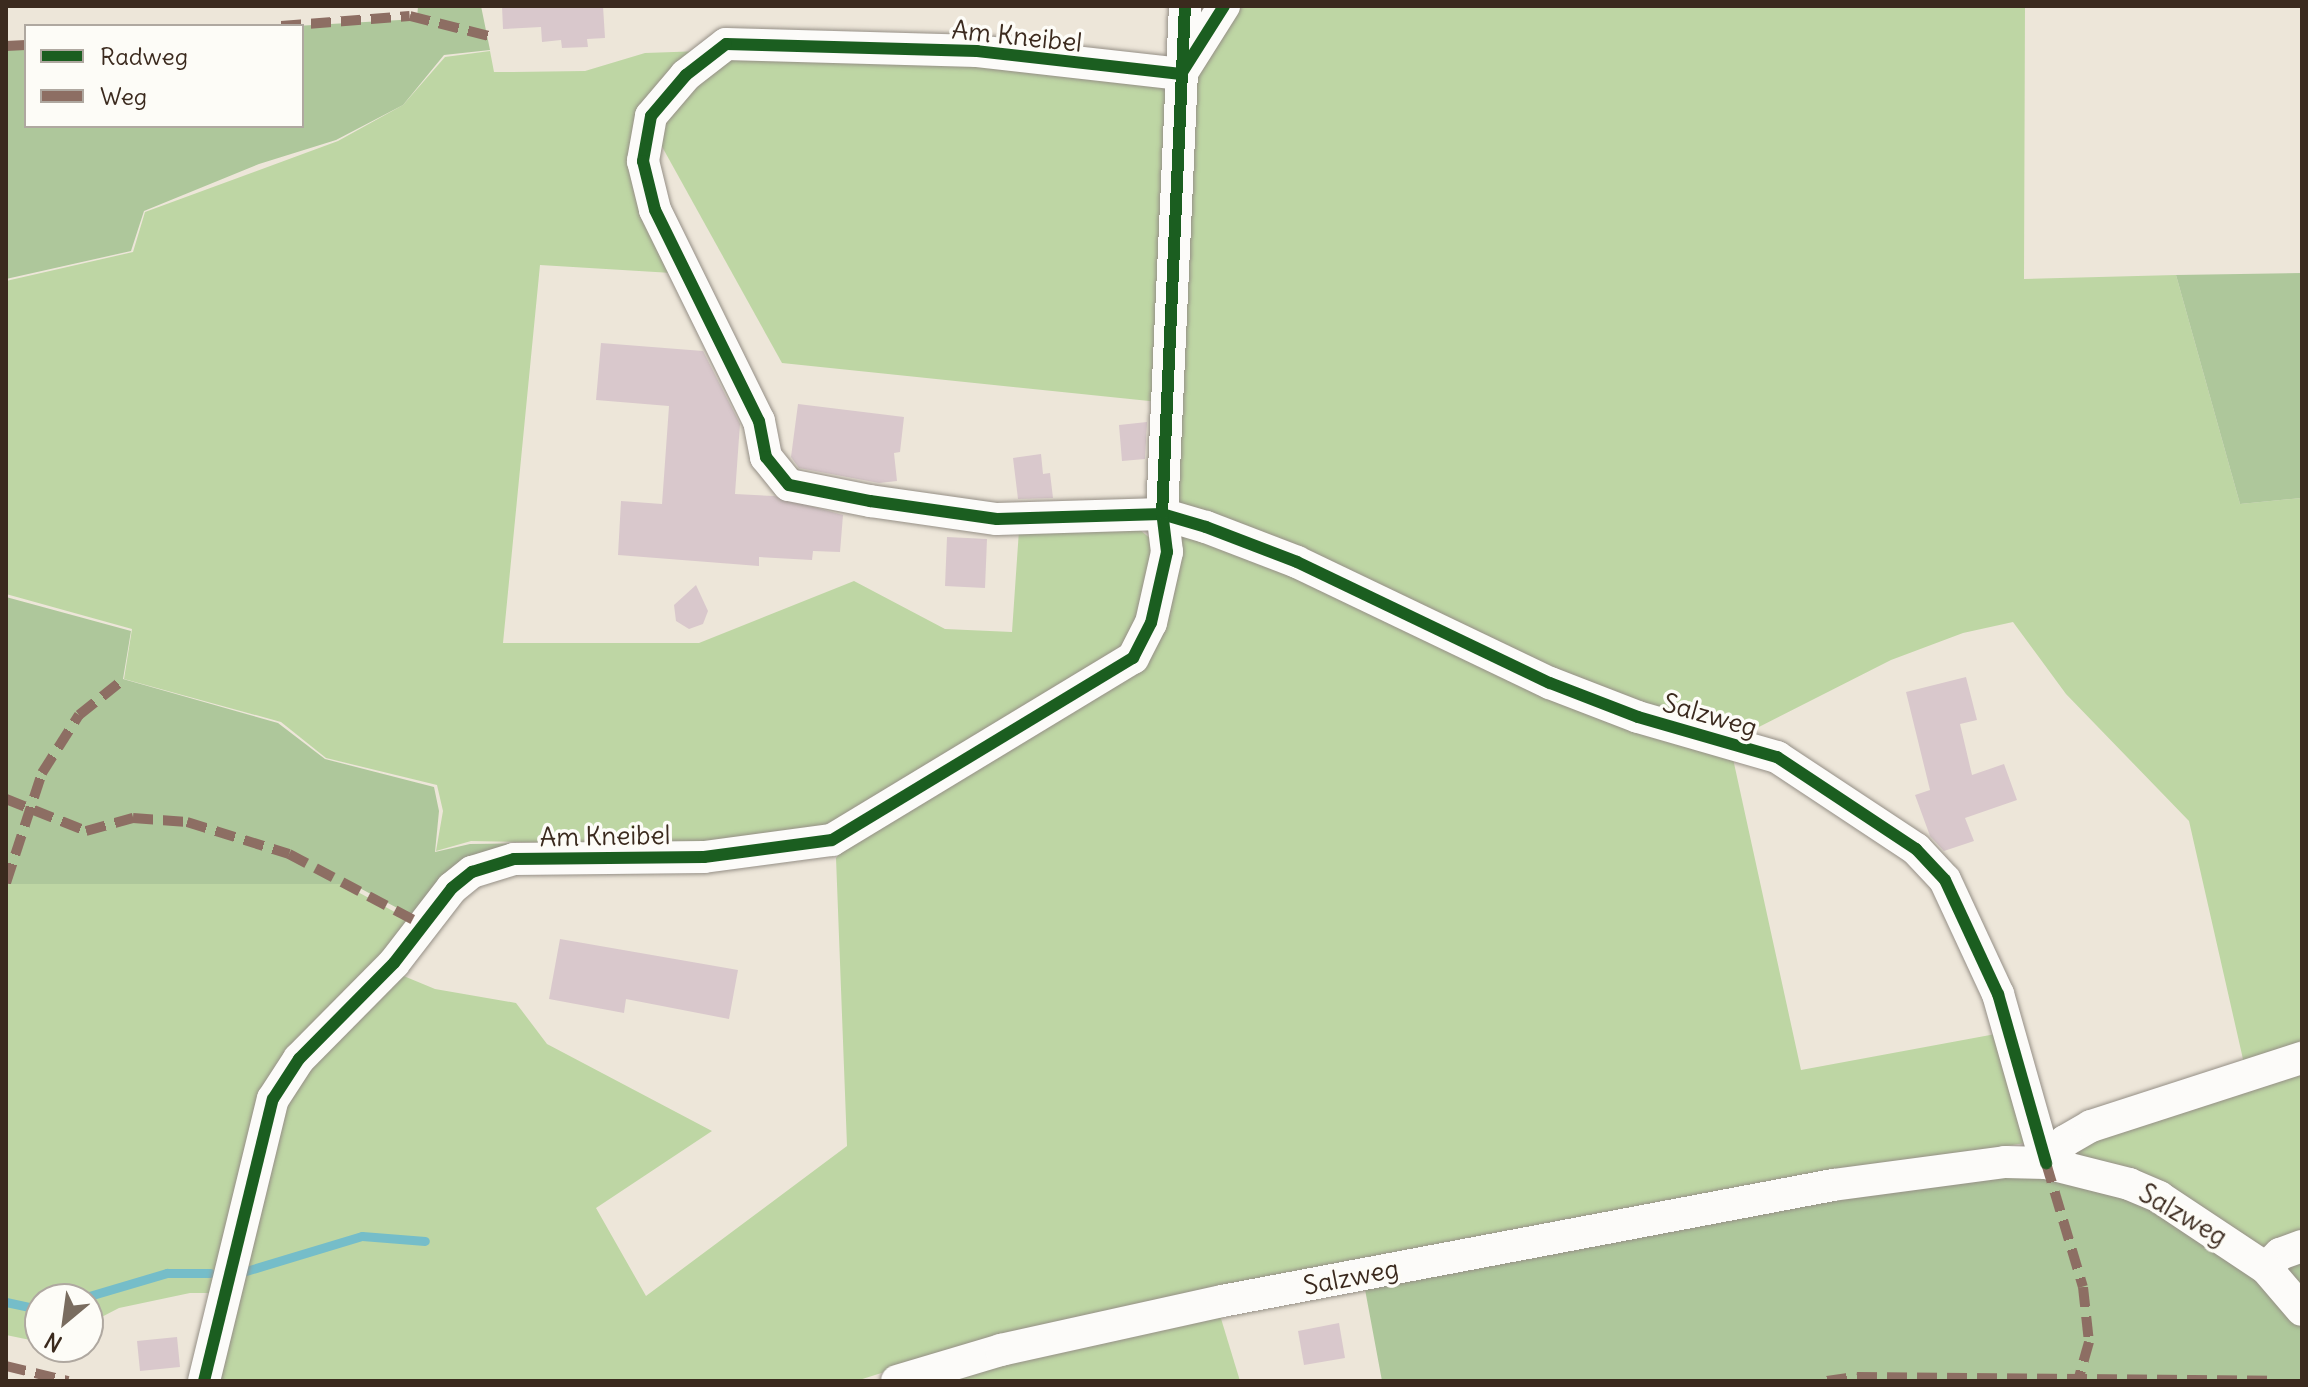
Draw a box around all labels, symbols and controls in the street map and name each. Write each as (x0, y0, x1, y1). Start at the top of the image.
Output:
street label: Am Kneibel (950, 14, 1084, 58)
legend (24, 24, 304, 128)
text: Radweg (100, 41, 188, 71)
text: Weg (100, 81, 147, 111)
street label: Salzweg (1659, 687, 1761, 743)
street label: Am Kneibel (539, 819, 671, 853)
street label: Salzweg (2133, 1177, 2233, 1253)
street label: Salzweg (1301, 1252, 1401, 1302)
north arrow (24, 1283, 104, 1363)
text: N (40, 1326, 67, 1358)

